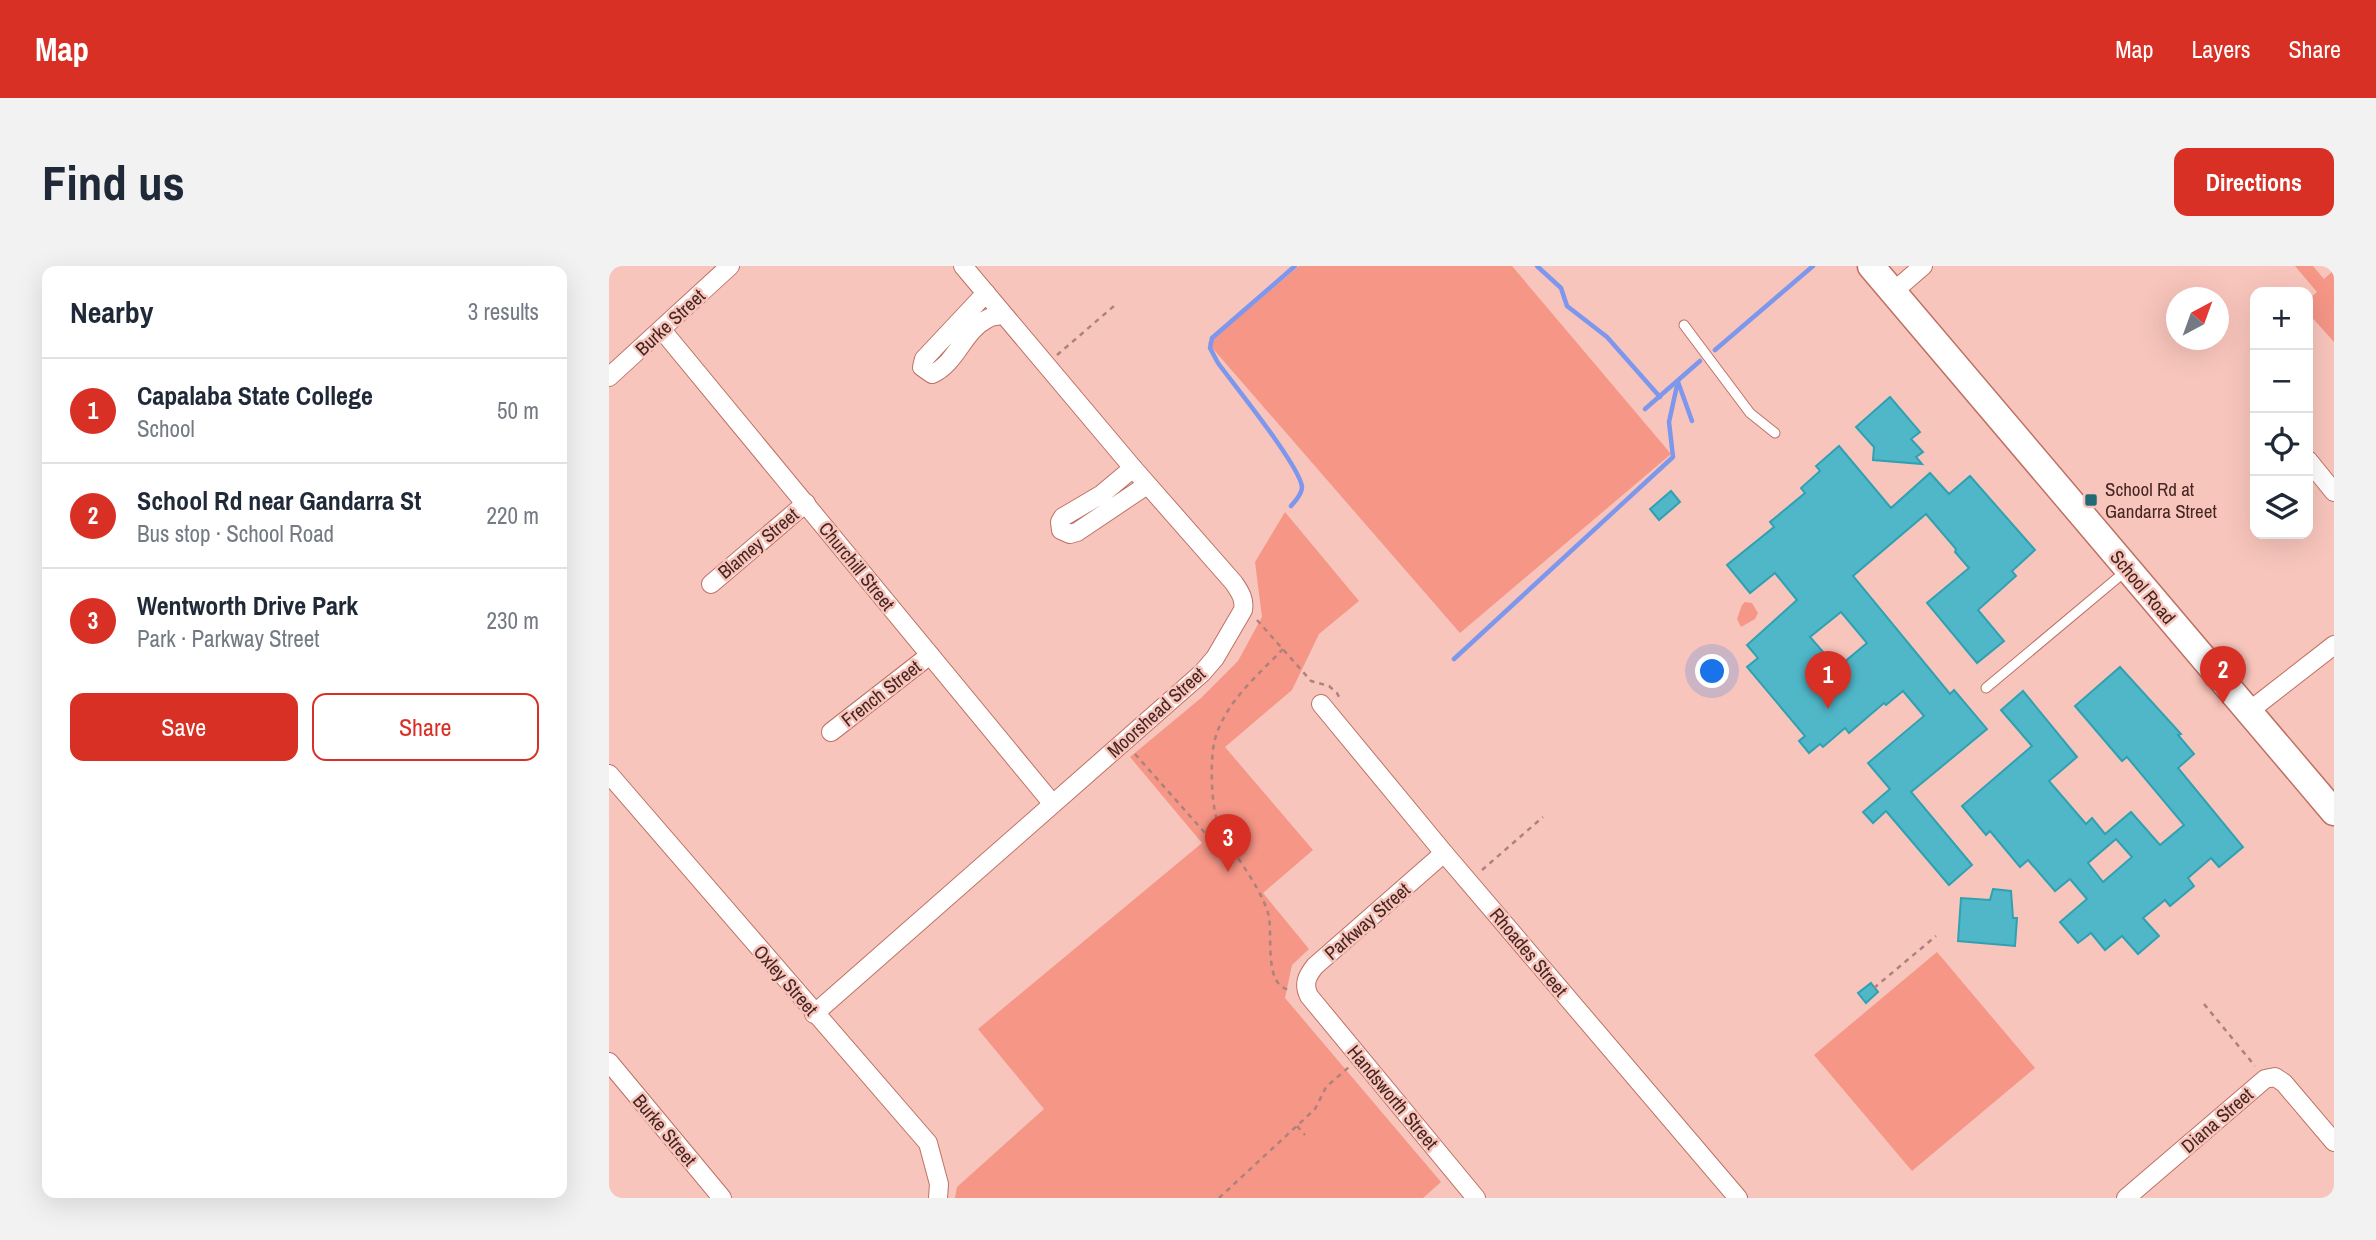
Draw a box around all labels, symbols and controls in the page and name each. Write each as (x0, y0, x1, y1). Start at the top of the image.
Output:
text: Map (35, 27, 89, 71)
text: Map (2115, 33, 2153, 65)
text: Layers (2191, 33, 2250, 65)
text: Share (2288, 33, 2341, 65)
button: Directions (2174, 148, 2334, 216)
text: Find us (42, 149, 185, 215)
street label: Burke Street (629, 283, 711, 361)
north arrow (2166, 287, 2229, 350)
map controls (2250, 287, 2313, 539)
button: + (2250, 287, 2313, 350)
text: Nearby (70, 292, 153, 332)
text: 3 results (468, 296, 539, 327)
button: − (2250, 350, 2313, 413)
text: Capalaba State College (137, 378, 373, 413)
text: 1 (88, 395, 98, 426)
text: 50 m (497, 395, 539, 426)
text: School (137, 413, 195, 444)
button: locate (2250, 413, 2313, 476)
place label: School Rd at Gandarra Street (2105, 476, 2217, 524)
button: layers (2250, 476, 2313, 539)
text: School Rd near Gandarra St (137, 483, 421, 518)
marker: School Rd at Gandarra Street (2083, 492, 2099, 508)
text: 2 (88, 500, 98, 531)
text: 220 m (487, 500, 539, 531)
street label: Blamey Street (712, 501, 804, 584)
street label: Churchill Street (813, 516, 901, 616)
text: Bus stop · School Road (137, 518, 334, 549)
street label: School Road (2104, 544, 2182, 630)
text: Wentworth Drive Park (137, 588, 358, 623)
text: 3 (88, 605, 98, 636)
text: 230 m (487, 605, 539, 636)
text: Park · Parkway Street (137, 623, 319, 654)
pin: 2 (2200, 646, 2246, 704)
pin: 1 (1805, 651, 1851, 709)
street label: French Street (836, 653, 927, 732)
your location (1695, 654, 1729, 688)
street label: Moorshead Street (1101, 660, 1211, 763)
button: Save (70, 693, 298, 761)
button: Share (312, 693, 539, 761)
pin: 3 (1205, 814, 1251, 872)
street label: Parkway Street (1319, 876, 1416, 965)
street label: Rhoades Street (1484, 902, 1574, 1002)
street label: Oxley Street (748, 939, 824, 1021)
street label: Handsworth Street (1342, 1039, 1445, 1155)
street label: Diana Street (2175, 1081, 2259, 1159)
street label: Burke Street (627, 1088, 703, 1172)

